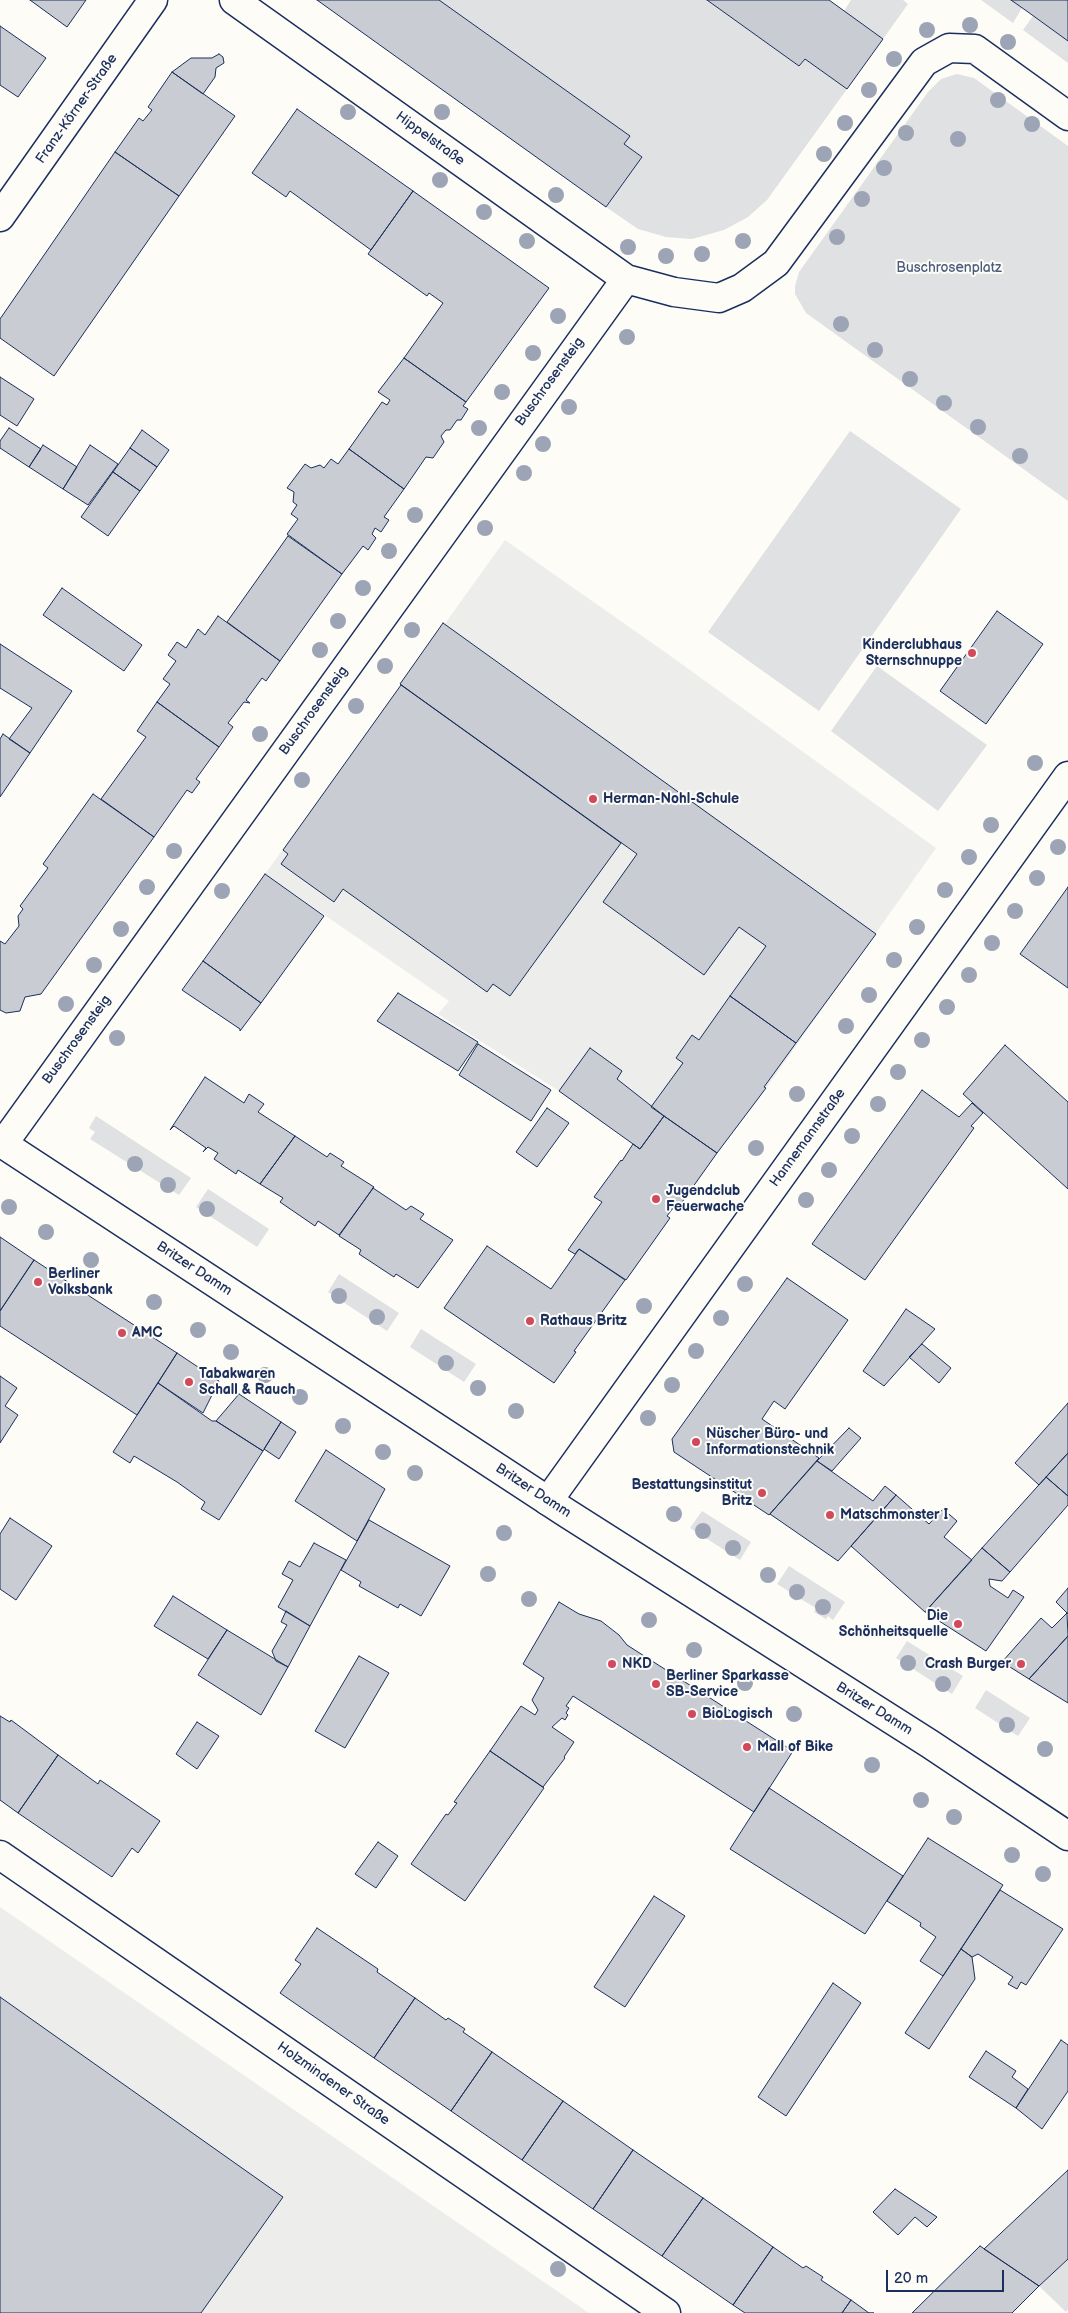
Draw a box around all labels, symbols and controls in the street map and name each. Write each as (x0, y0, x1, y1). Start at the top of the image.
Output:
street label: Franz-Körner-Straße (33, 51, 121, 167)
street label: Hippelstraße (392, 108, 468, 170)
park label: Buschrosenplatz (896, 260, 1002, 276)
street label: Buschrosensteig (512, 334, 588, 430)
place label: Kinderclubhaus Sternschnuppe (862, 637, 962, 670)
marker: Kinderclubhaus Sternschnuppe (966, 647, 978, 659)
street label: Buschrosensteig (276, 663, 352, 759)
place label: Herman-Nohl-Schule (603, 791, 739, 807)
marker: Herman-Nohl-Schule (587, 793, 599, 805)
street label: Buschrosensteig (39, 992, 115, 1088)
street label: Hannemannstraße (767, 1085, 849, 1191)
place label: Jugendclub Feuerwache (666, 1183, 744, 1216)
marker: Jugendclub Feuerwache (650, 1193, 662, 1205)
street label: Britzer Damm (153, 1238, 235, 1300)
place label: Berliner Volksbank (48, 1266, 113, 1298)
marker: Berliner Volksbank (32, 1276, 44, 1288)
place label: Rathaus Britz (540, 1313, 627, 1329)
marker: Rathaus Britz (524, 1315, 536, 1327)
place label: AMC (132, 1325, 163, 1341)
marker: AMC (116, 1327, 128, 1339)
place label: Tabakwaren Schall & Rauch (199, 1366, 295, 1398)
marker: Tabakwaren Schall & Rauch (183, 1376, 195, 1388)
place label: Nüscher Büro- und Informationstechnik (706, 1426, 834, 1458)
marker: Nüscher Büro- und Informationstechnik (690, 1436, 702, 1448)
street label: Britzer Damm (492, 1460, 574, 1522)
place label: Bestattungsinstitut Britz (631, 1477, 752, 1510)
marker: Bestattungsinstitut Britz (756, 1487, 768, 1499)
place label: Matschmonster I (840, 1507, 948, 1523)
marker: Matschmonster I (824, 1509, 836, 1521)
place label: Die Schönheitsquelle (839, 1608, 948, 1640)
marker: Die Schönheitsquelle (952, 1618, 964, 1630)
place label: NKD (622, 1656, 652, 1672)
place label: Crash Burger (925, 1656, 1011, 1672)
marker: NKD (606, 1658, 618, 1670)
marker: Crash Burger (1015, 1658, 1027, 1670)
place label: Berliner Sparkasse SB-Service (666, 1668, 789, 1700)
marker: Berliner Sparkasse SB-Service (650, 1678, 662, 1690)
street label: Britzer Damm (833, 1679, 915, 1739)
place label: BioLogisch (702, 1706, 773, 1722)
marker: BioLogisch (686, 1708, 698, 1720)
place label: Mall of Bike (757, 1739, 833, 1755)
marker: Mall of Bike (741, 1741, 753, 1753)
street label: Holzmindener Straße (273, 2039, 393, 2129)
scale bar (888, 2260, 1006, 2292)
text: 20 m (894, 2269, 928, 2288)

